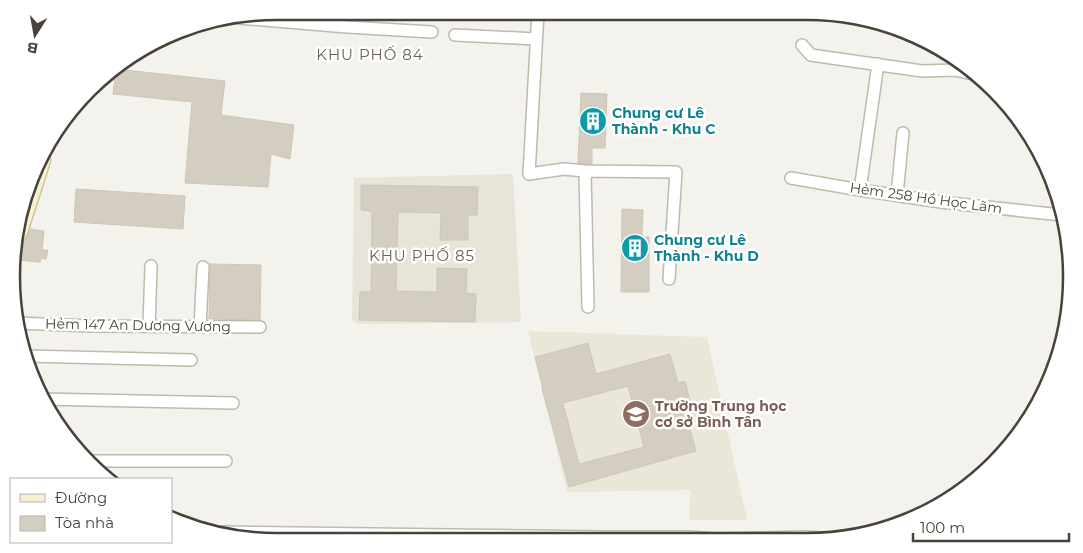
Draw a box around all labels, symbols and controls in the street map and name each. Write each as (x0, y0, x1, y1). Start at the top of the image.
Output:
north arrow (10, 10, 60, 60)
text: B (25, 38, 39, 58)
district label: KHU PHỐ 84 (316, 45, 424, 64)
place label: Chung cư Lê Thành - Khu C (612, 104, 715, 138)
building icon: Chung cư Lê Thành - Khu C (578, 106, 608, 136)
street label: Hẻm 258 Hồ Học Lãm (849, 178, 1003, 218)
place label: Chung cư Lê Thành - Khu D (654, 231, 759, 265)
building icon: Chung cư Lê Thành - Khu D (620, 233, 650, 263)
district label: KHU PHỐ 85 (369, 246, 475, 265)
street label: Hẻm 147 An Dương Vương (45, 314, 231, 336)
place label: Trường Trung học cơ sở Bình Tân (655, 397, 787, 431)
school or university icon: Trường Trung học cơ sở Bình Tân (621, 399, 651, 429)
legend (10, 478, 172, 543)
text: Đường (55, 488, 107, 507)
scale bar (913, 510, 1069, 542)
text: Tòa nhà (55, 513, 114, 532)
text: 100 m (920, 518, 965, 537)

